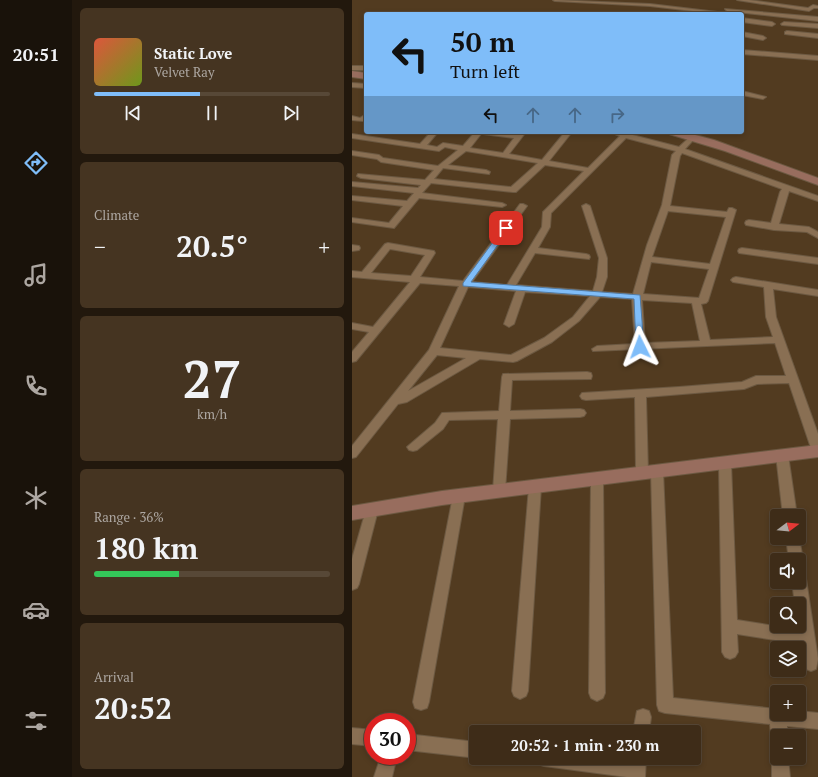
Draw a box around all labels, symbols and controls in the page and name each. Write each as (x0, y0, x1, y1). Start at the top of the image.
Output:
text: 50 m (450, 23, 515, 60)
icon: left (384, 28, 436, 80)
text: 20:51 (13, 42, 59, 66)
text: Static Love (154, 43, 232, 63)
text: Turn left (450, 59, 520, 83)
text: Velvet Ray (154, 63, 214, 81)
icon: previous (122, 102, 144, 124)
icon: pause (201, 102, 223, 124)
icon: next (280, 102, 302, 124)
icon: left (480, 104, 502, 126)
icon: ahead (522, 104, 544, 126)
icon: ahead (564, 104, 586, 126)
icon: right (606, 104, 628, 126)
icon: directions (22, 149, 50, 177)
text: Climate (94, 206, 139, 224)
pin (489, 211, 523, 245)
icon: arrive (495, 217, 517, 239)
text: 20.5° (176, 226, 248, 266)
text: − (94, 232, 106, 261)
text: + (318, 232, 330, 261)
icon: music (22, 261, 50, 289)
position arrow (619, 326, 661, 368)
text: 27 (183, 344, 241, 413)
icon: phone (22, 372, 50, 400)
text: km/h (197, 405, 227, 423)
icon: climate (22, 484, 50, 512)
text: Range · 36% (94, 508, 164, 526)
north arrow (770, 509, 806, 545)
map controls (770, 509, 806, 765)
text: 180 km (94, 528, 198, 568)
button: sound (770, 553, 806, 589)
icon: car (22, 596, 50, 624)
button: search (770, 597, 806, 633)
button: layers (770, 641, 806, 677)
text: Arrival (94, 668, 134, 686)
button: + (770, 685, 806, 721)
text: 20:52 (94, 688, 172, 728)
icon: filters (22, 707, 50, 735)
speed limit sign: 30 (364, 713, 416, 765)
button: − (770, 729, 806, 765)
text: 20:52 · 1 min · 230 m (511, 735, 659, 755)

